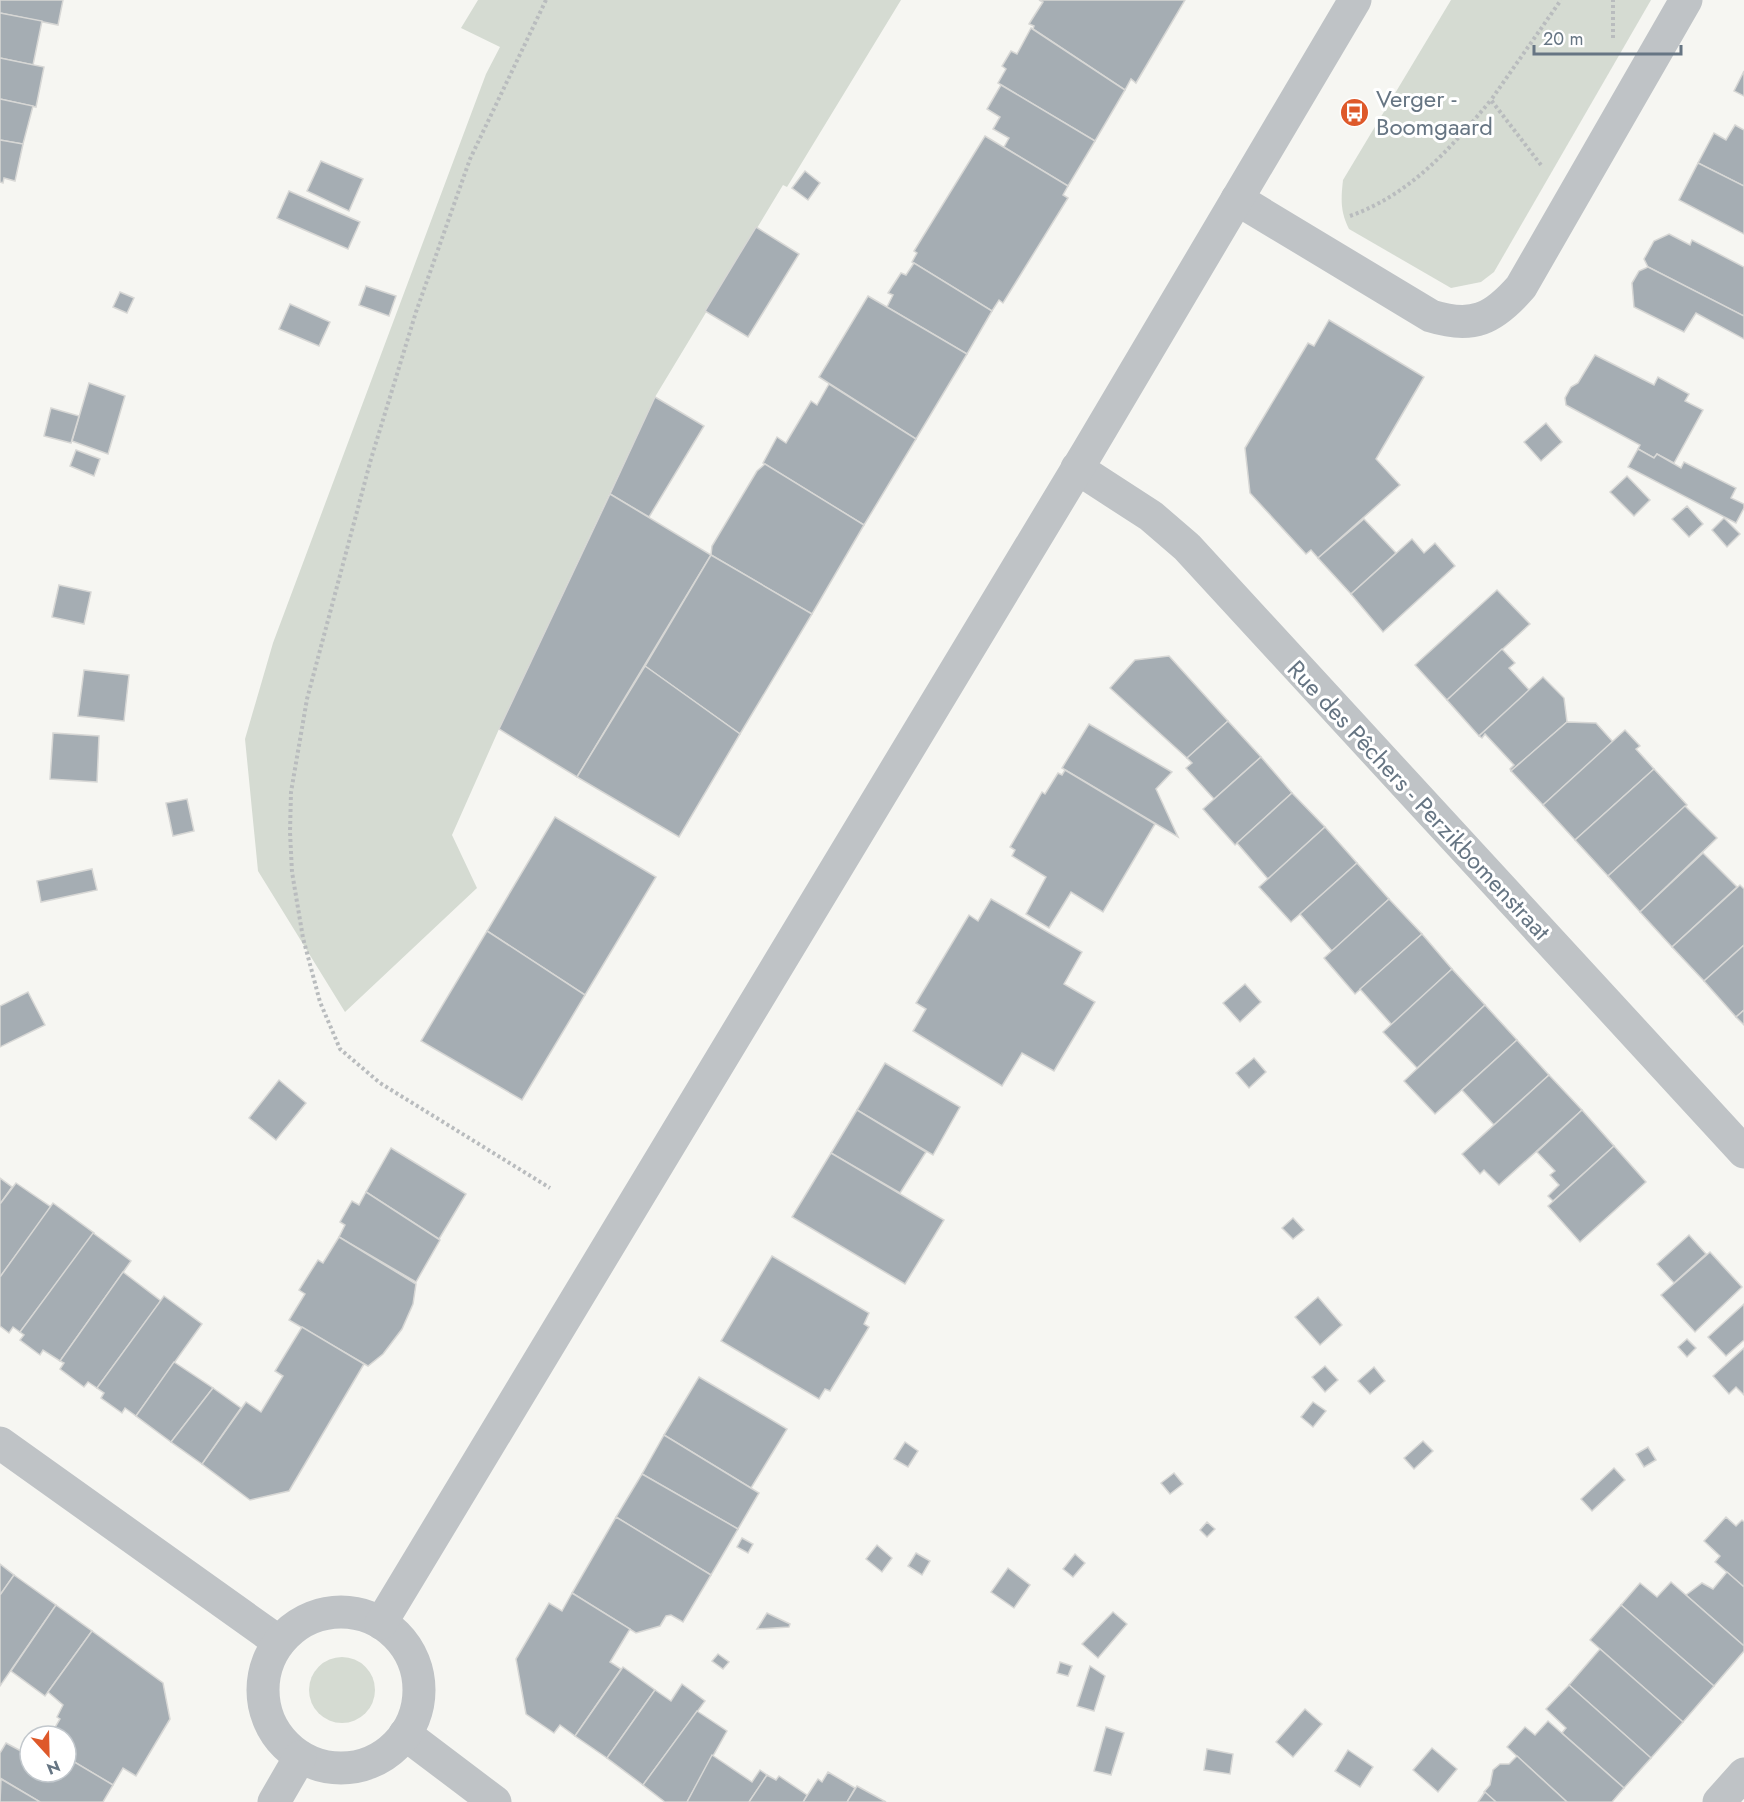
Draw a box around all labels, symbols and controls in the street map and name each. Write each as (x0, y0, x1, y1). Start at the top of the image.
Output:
scale bar (1534, 18, 1681, 56)
text: 20 m (1543, 26, 1583, 52)
place label: Verger - Boomgaard (1376, 81, 1493, 144)
bus stop icon: Verger - Boomgaard (1339, 96, 1371, 128)
street label: Rue des Pêchers - Perzikbomenstraat (1279, 652, 1559, 948)
north arrow (18, 1724, 78, 1784)
text: N (43, 1754, 64, 1780)

